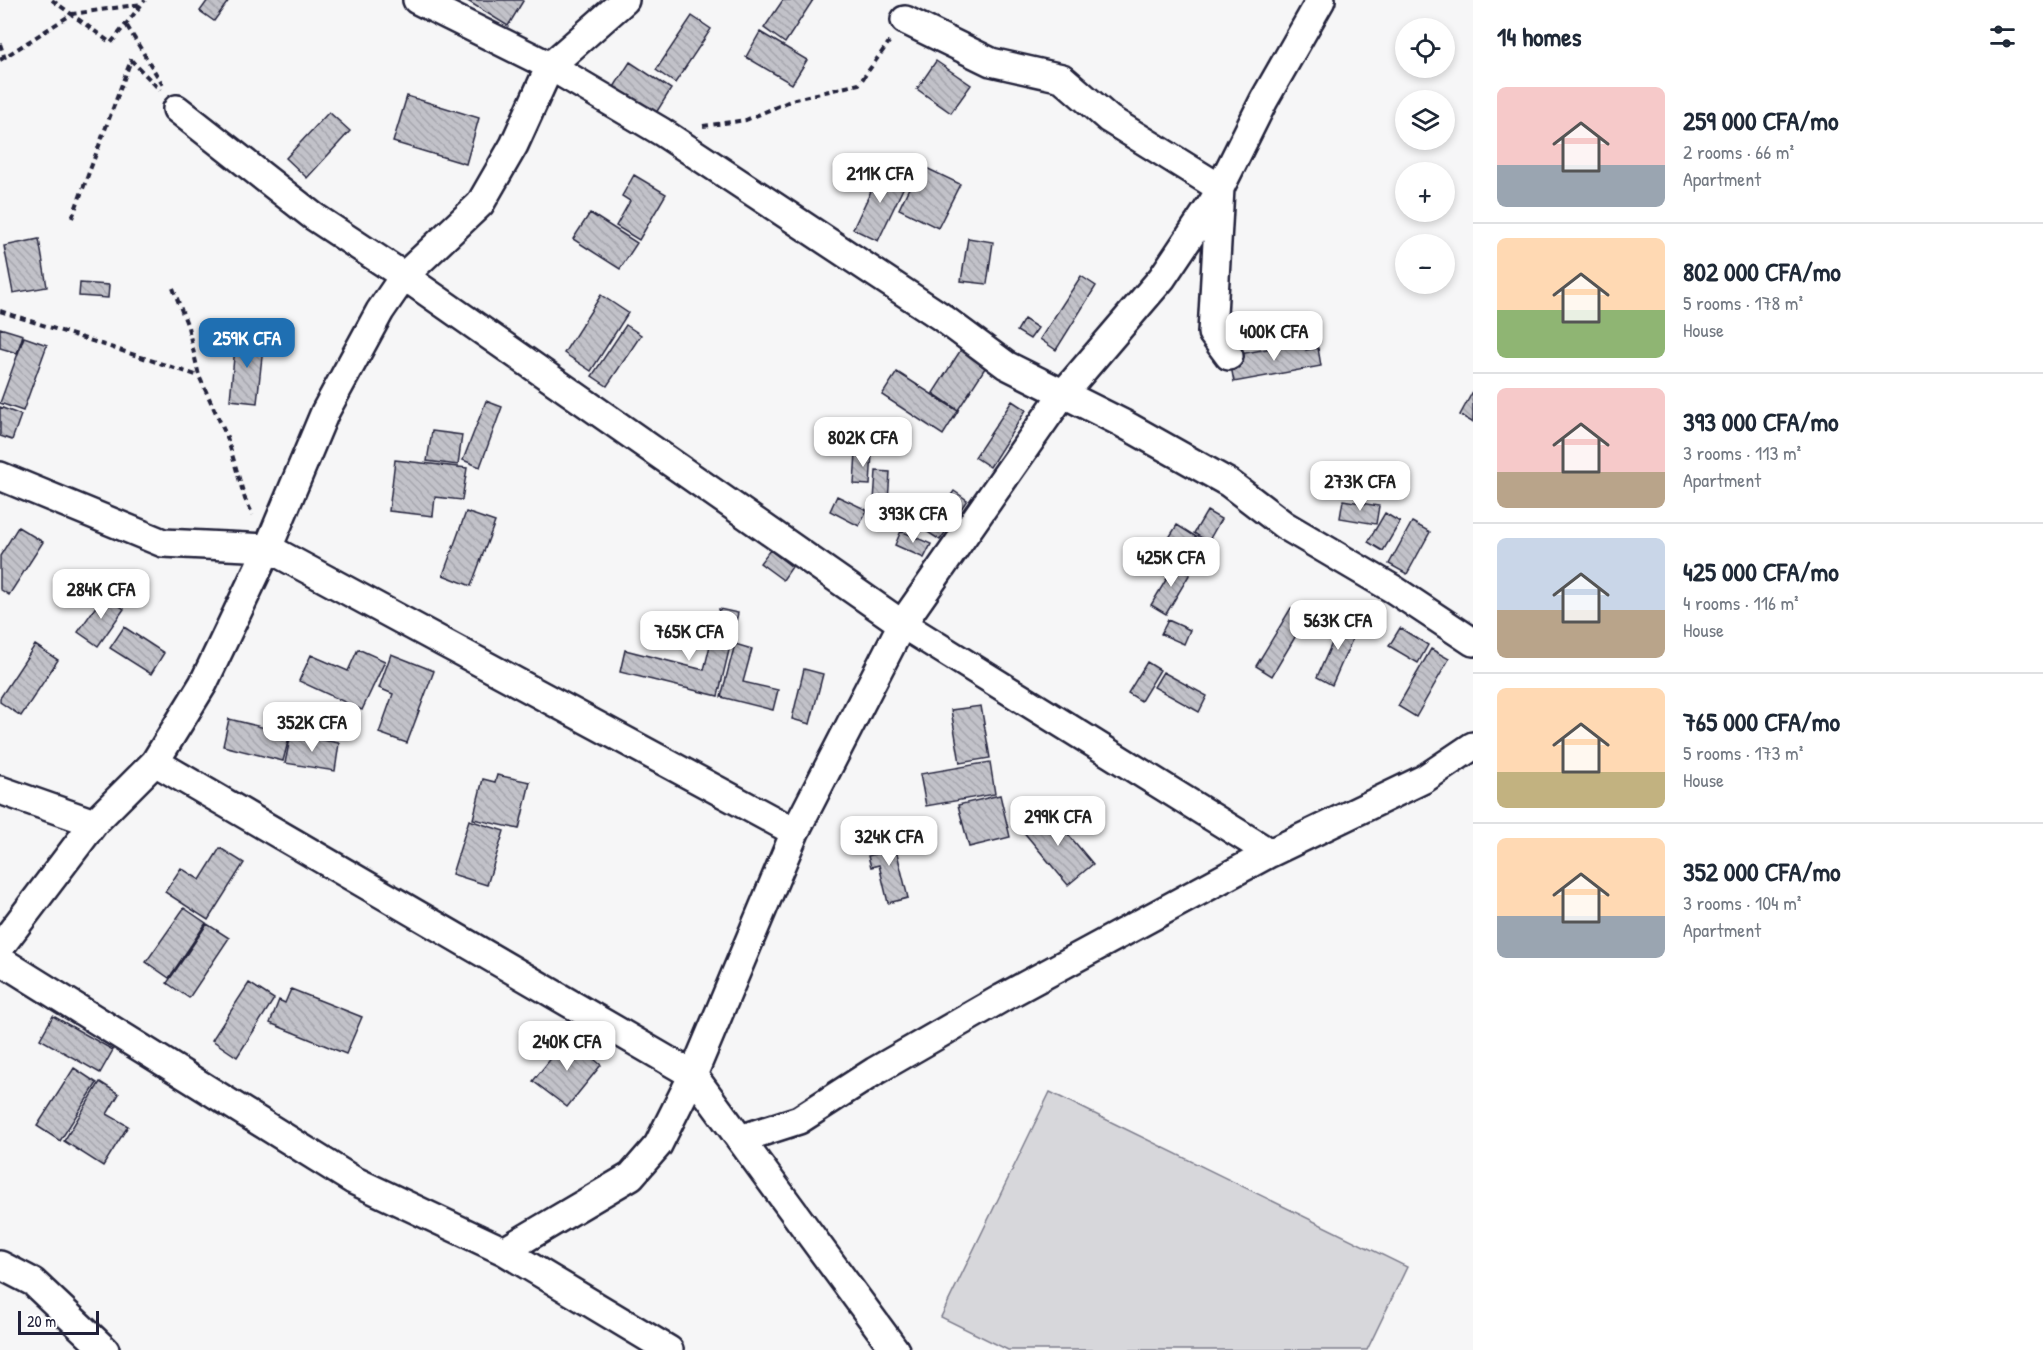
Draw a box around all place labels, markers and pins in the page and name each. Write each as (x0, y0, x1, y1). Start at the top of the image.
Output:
pin: 211K CFA (818, 153, 942, 204)
pin: 400K CFA (1212, 311, 1336, 362)
pin: 259K CFA (185, 318, 309, 369)
pin: 802K CFA (801, 417, 925, 468)
pin: 273K CFA (1298, 461, 1422, 512)
pin: 393K CFA (851, 493, 975, 544)
pin: 425K CFA (1109, 537, 1233, 588)
pin: 284K CFA (39, 569, 163, 620)
pin: 563K CFA (1276, 600, 1400, 651)
pin: 765K CFA (627, 611, 751, 662)
pin: 352K CFA (250, 702, 374, 753)
pin: 299K CFA (996, 796, 1120, 847)
pin: 324K CFA (827, 816, 951, 867)
pin: 240K CFA (505, 1021, 629, 1072)

